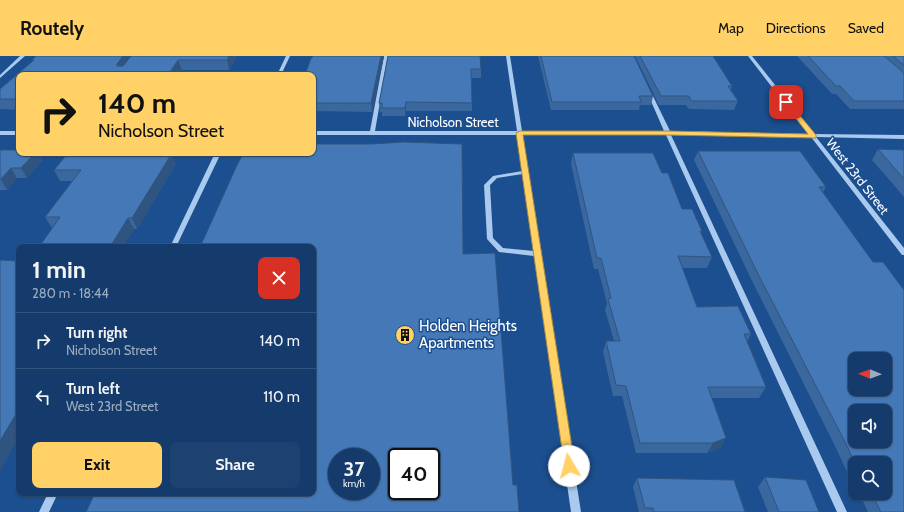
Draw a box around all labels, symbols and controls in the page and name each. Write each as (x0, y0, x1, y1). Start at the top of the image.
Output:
text: Routely (20, 17, 84, 40)
text: Map (718, 19, 744, 37)
text: Directions (766, 19, 826, 37)
text: Saved (848, 19, 884, 37)
pin (769, 85, 803, 119)
text: 140 m (98, 86, 176, 120)
icon: right (32, 88, 84, 140)
icon: arrive (775, 91, 797, 113)
street label: Nicholson Street (407, 114, 499, 130)
text: Nicholson Street (98, 120, 224, 142)
street label: West 23rd Street (823, 135, 893, 218)
text: 1 min (32, 255, 86, 284)
button: close (258, 257, 300, 299)
text: 280 m · 18:44 (32, 285, 109, 301)
place label: Holden Heights Apartments (419, 317, 517, 352)
text: Turn right (66, 324, 127, 342)
building icon: Holden Heights Apartments (394, 324, 416, 346)
icon: right (32, 330, 54, 352)
text: 140 m (259, 332, 300, 350)
text: Nicholson Street (66, 342, 157, 358)
north arrow (848, 352, 892, 396)
map controls (848, 352, 892, 500)
text: Turn left (66, 380, 120, 398)
icon: left (32, 386, 54, 408)
text: 110 m (263, 388, 300, 406)
text: West 23rd Street (66, 398, 158, 414)
button: sound (848, 404, 892, 448)
button: Exit (32, 442, 162, 488)
button: Share (170, 442, 300, 488)
position arrow (548, 445, 590, 487)
speed limit sign: 40 (388, 448, 440, 500)
button: search (848, 456, 892, 500)
text: 37 (344, 457, 364, 481)
text: km/h (343, 477, 365, 490)

